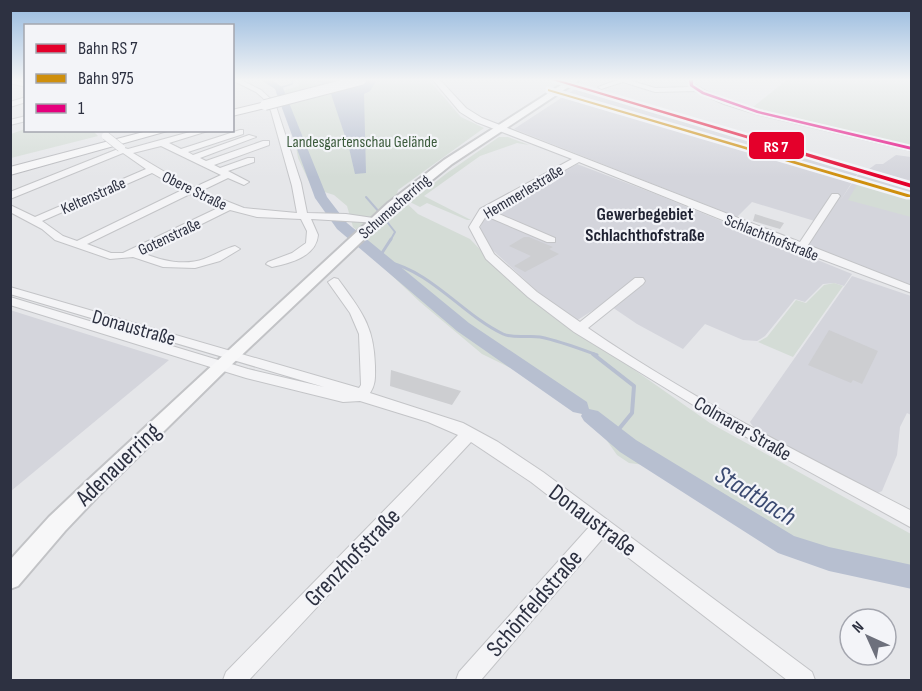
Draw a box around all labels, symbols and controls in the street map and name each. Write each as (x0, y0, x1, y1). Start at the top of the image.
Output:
legend (24, 24, 234, 132)
text: Bahn RS 7 (78, 38, 138, 59)
text: Bahn 975 (78, 68, 134, 89)
text: 1 (78, 98, 85, 119)
line badge: RS 7 (748, 131, 805, 160)
park label: Landesgartenschau Gelände (287, 133, 437, 152)
text: RS 7 (764, 138, 788, 157)
street label: Hemmerlestraße (480, 161, 567, 224)
street label: Obere Straße (159, 168, 230, 215)
street label: Schumacherring (355, 171, 435, 243)
street label: Keltenstraße (58, 174, 129, 219)
district label: Gewerbegebiet Schlachthofstraße (585, 204, 705, 246)
street label: Schlachthofstraße (722, 211, 821, 266)
street label: Gotenstraße (135, 215, 204, 260)
street label: Donaustraße (89, 305, 178, 351)
street label: Colmarer Straße (689, 391, 796, 466)
street label: Adenauerring (69, 417, 167, 513)
water label: Stadtbach (709, 459, 801, 533)
street label: Donaustraße (543, 478, 642, 563)
street label: Grenzhofstraße (298, 502, 406, 613)
street label: Schönfeldstraße (480, 544, 589, 663)
north arrow (838, 607, 898, 667)
text: N (849, 618, 868, 637)

